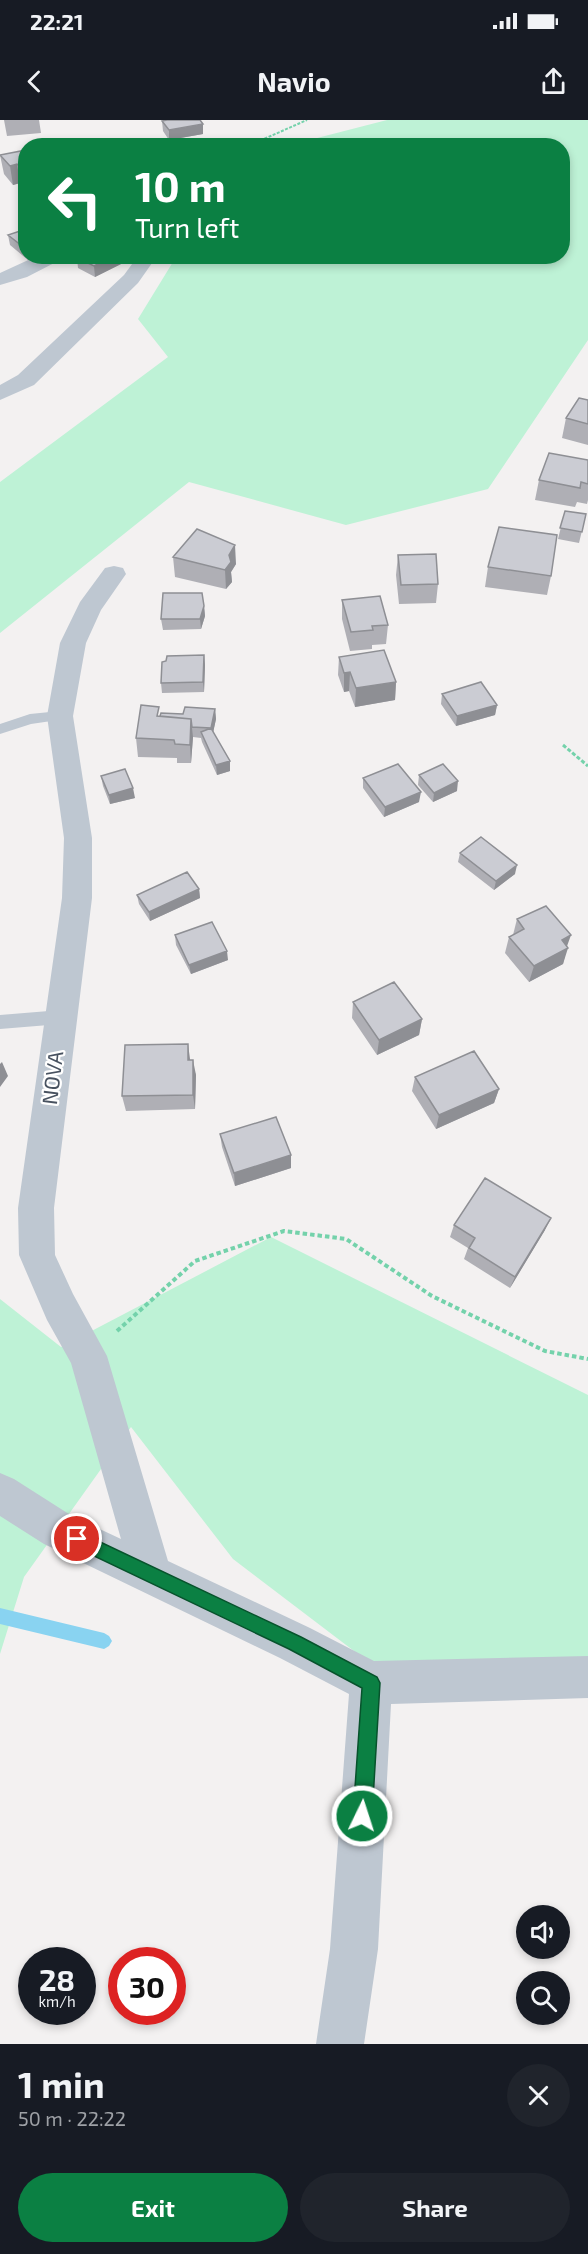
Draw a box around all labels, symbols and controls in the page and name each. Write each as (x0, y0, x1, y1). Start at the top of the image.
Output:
text: 22:21 (30, 8, 84, 34)
icon: back (18, 65, 51, 98)
text: Navio (257, 65, 331, 97)
icon: share (537, 65, 570, 98)
text: 10 m (135, 160, 226, 210)
icon: left (36, 162, 114, 240)
text: Turn left (135, 211, 239, 243)
street label: NOVA (36, 1050, 67, 1106)
pin (51, 1513, 102, 1564)
icon: arrive (60, 1522, 93, 1555)
position arrow (330, 1784, 394, 1848)
map controls (516, 1905, 570, 2025)
button: sound (516, 1905, 570, 1959)
speed limit sign: 30 (108, 1947, 186, 2025)
text: 28 (39, 1961, 75, 1997)
button: search (516, 1971, 570, 2025)
text: km/h (38, 1992, 76, 2010)
text: 1 min (18, 2062, 105, 2105)
button: close (507, 2064, 570, 2127)
text: 50 m · 22:22 (18, 2106, 126, 2130)
button: Exit (18, 2173, 288, 2242)
button: Share (300, 2173, 570, 2242)

